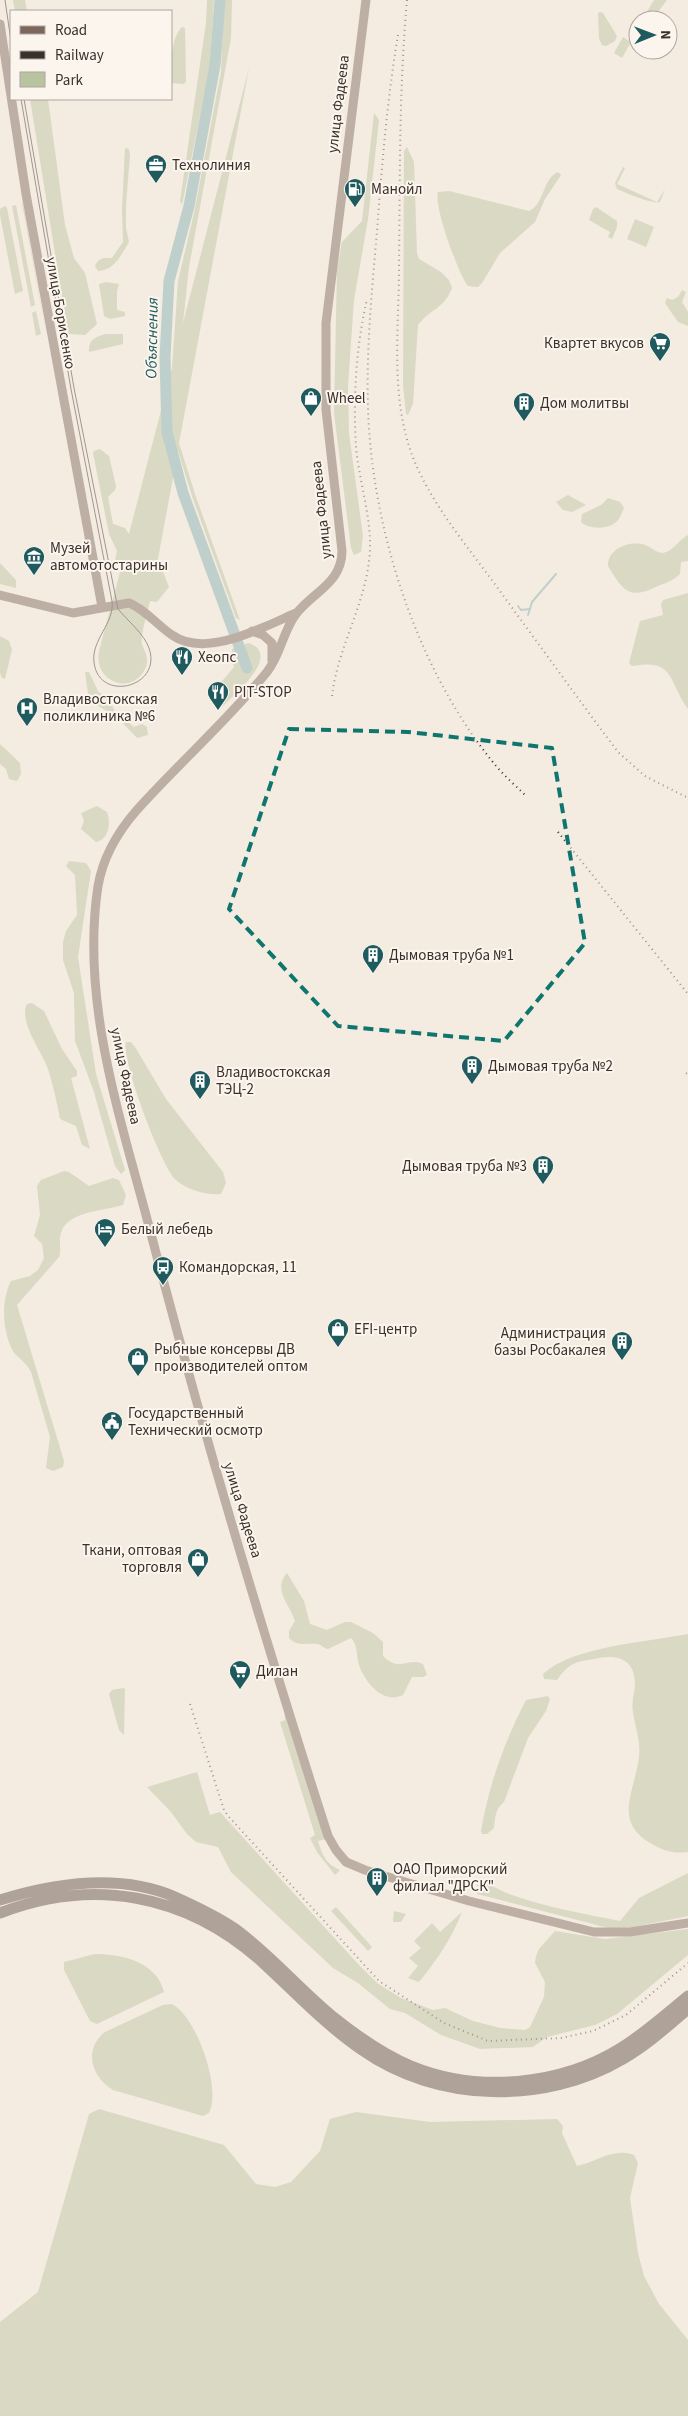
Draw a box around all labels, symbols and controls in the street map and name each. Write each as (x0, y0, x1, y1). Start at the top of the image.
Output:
legend (10, 10, 172, 100)
north arrow (628, 10, 678, 60)
text: Road (55, 20, 87, 41)
text: N (655, 30, 675, 40)
text: Railway (55, 45, 104, 66)
street label: улица Фадеева (322, 54, 355, 154)
text: Park (55, 70, 84, 91)
office icon: Технолиния (144, 153, 168, 184)
place label: Технолиния (172, 155, 251, 176)
fuel station icon: Манойл (343, 177, 367, 208)
place label: Манойл (371, 179, 422, 200)
street label: улица Борисенко (40, 255, 81, 371)
water label: Объяснения (140, 297, 164, 379)
supermarket icon: Квартет вкусов (648, 331, 672, 362)
place label: Квартет вкусов (544, 333, 644, 354)
shop icon: Wheel (299, 386, 323, 417)
place label: Wheel (327, 388, 366, 409)
building icon: Дом молитвы (512, 391, 536, 422)
place label: Дом молитвы (540, 393, 629, 414)
street label: улица Фадеева (306, 460, 337, 560)
place label: Музей автомотостарины (50, 538, 168, 576)
museum icon: Музей автомотостарины (22, 545, 46, 576)
restaurant icon: Хеопс (170, 645, 194, 676)
place label: Хеопс (198, 647, 236, 668)
restaurant icon: PIT-STOP (206, 680, 230, 711)
place label: PIT-STOP (234, 682, 292, 703)
place label: Владивостокская поликлиника №6 (43, 689, 158, 727)
hospital icon: Владивостокская поликлиника №6 (15, 696, 39, 727)
building icon: Дымовая труба №1 (361, 943, 385, 974)
place label: Дымовая труба №1 (389, 945, 514, 966)
street label: улица Фадеева (105, 1026, 146, 1127)
building icon: Дымовая труба №2 (460, 1054, 484, 1085)
place label: Дымовая труба №2 (488, 1056, 613, 1077)
place label: Владивостокская ТЭЦ-2 (216, 1062, 331, 1100)
building icon: Владивостокская ТЭЦ-2 (188, 1069, 212, 1100)
building icon: Дымовая труба №3 (531, 1154, 555, 1185)
place label: Дымовая труба №3 (402, 1156, 527, 1177)
hotel icon: Белый лебедь (93, 1217, 117, 1248)
place label: Белый лебедь (121, 1219, 213, 1240)
bus stop icon: Командорская, 11 (151, 1255, 175, 1286)
place label: Командорская, 11 (179, 1257, 297, 1278)
shop icon: EFI-центр (326, 1317, 350, 1348)
place label: EFI-центр (354, 1319, 417, 1340)
place label: Администрация базы Росбакалея (494, 1323, 606, 1361)
building icon: Администрация базы Росбакалея (610, 1330, 634, 1361)
place label: Рыбные консервы ДВ производителей оптом (154, 1339, 308, 1377)
shop icon: Рыбные консервы ДВ производителей оптом (126, 1346, 150, 1377)
place label: Государственный Технический осмотр (128, 1403, 263, 1441)
public building icon: Государственный Технический осмотр (100, 1410, 124, 1441)
street label: улица Фадеева (218, 1460, 267, 1560)
place label: Ткани, оптовая торговля (82, 1540, 182, 1578)
shop icon: Ткани, оптовая торговля (186, 1547, 210, 1578)
supermarket icon: Дилан (228, 1659, 252, 1690)
place label: Дилан (256, 1661, 298, 1682)
place label: ОАО Приморский филиал "ДРСК" (393, 1859, 507, 1897)
building icon: ОАО Приморский филиал "ДРСК" (365, 1866, 389, 1897)

